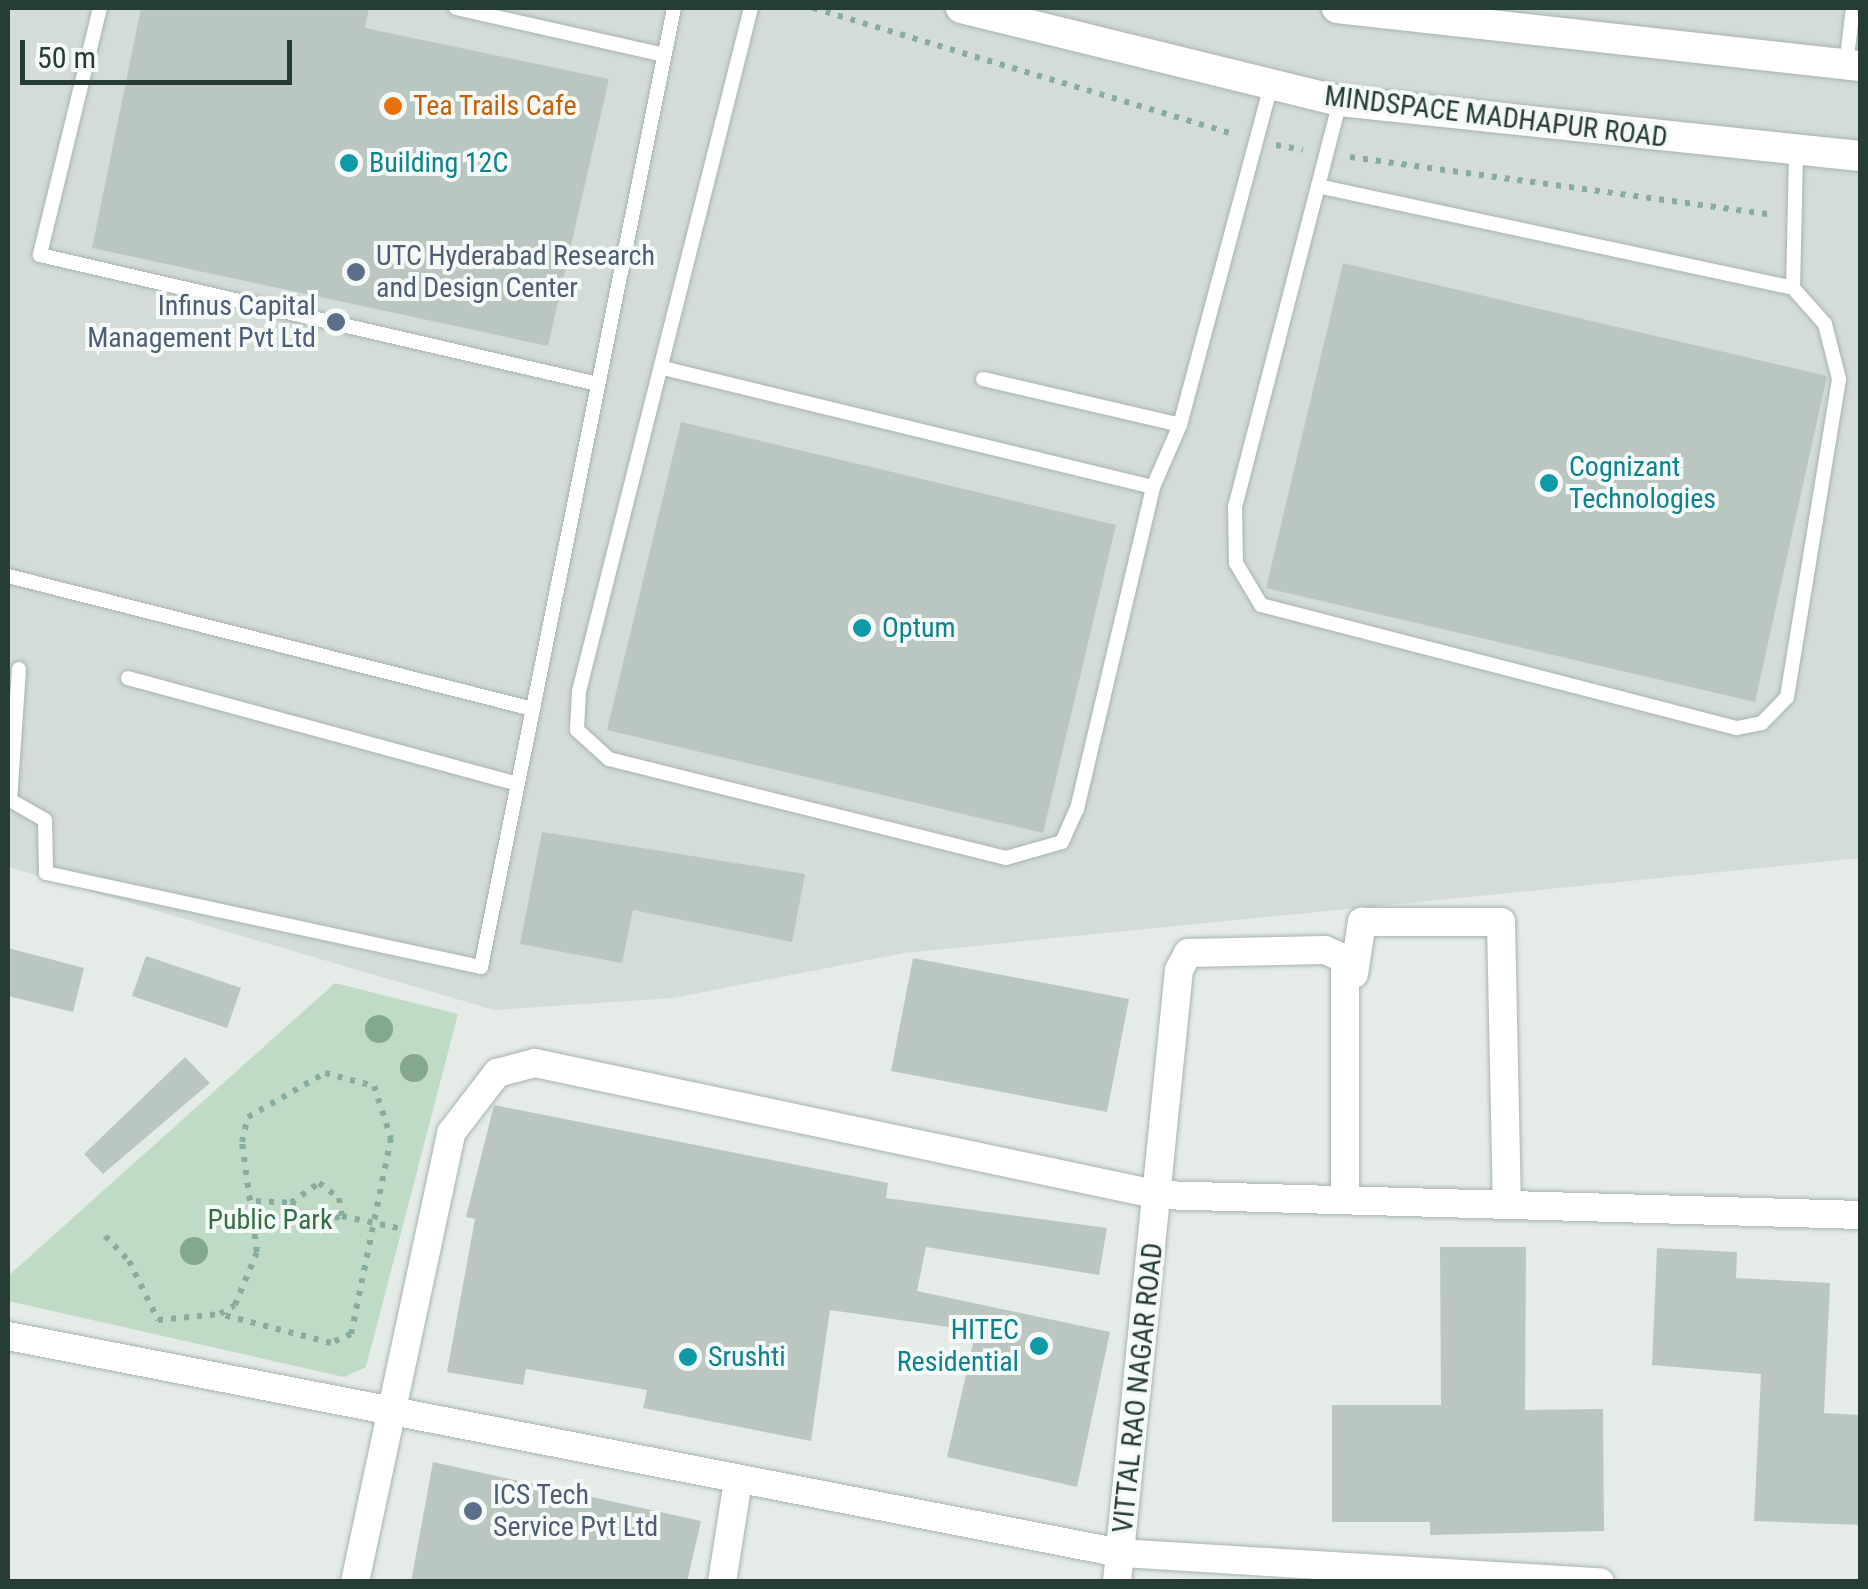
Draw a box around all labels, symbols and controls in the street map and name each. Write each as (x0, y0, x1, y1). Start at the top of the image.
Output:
scale bar (25, 20, 298, 82)
text: 50 m (37, 40, 96, 75)
street label: MINDSPACE MADHAPUR ROAD (1323, 79, 1669, 155)
place label: Tea Trails Cafe (413, 89, 577, 123)
marker: Tea Trails Cafe (382, 95, 404, 117)
place label: Building 12C (369, 146, 508, 180)
marker: Building 12C (338, 152, 360, 174)
place label: UTC Hyderabad Research and Design Center (376, 239, 655, 305)
marker: UTC Hyderabad Research and Design Center (345, 261, 367, 283)
place label: Infinus Capital Management Pvt Ltd (87, 289, 316, 355)
marker: Infinus Capital Management Pvt Ltd (325, 311, 347, 333)
place label: Cognizant Technologies (1569, 450, 1716, 516)
marker: Cognizant Technologies (1538, 472, 1560, 494)
place label: Optum (882, 611, 956, 645)
marker: Optum (851, 617, 873, 639)
park label: Public Park (207, 1203, 333, 1237)
street label: VITTAL RAO NAGAR ROAD (1106, 1241, 1170, 1535)
place label: HITEC Residential (897, 1313, 1019, 1379)
marker: HITEC Residential (1028, 1335, 1050, 1357)
place label: Srushti (708, 1340, 786, 1374)
marker: Srushti (677, 1346, 699, 1368)
place label: ICS Tech Service Pvt Ltd (493, 1478, 658, 1544)
marker: ICS Tech Service Pvt Ltd (462, 1500, 484, 1522)

